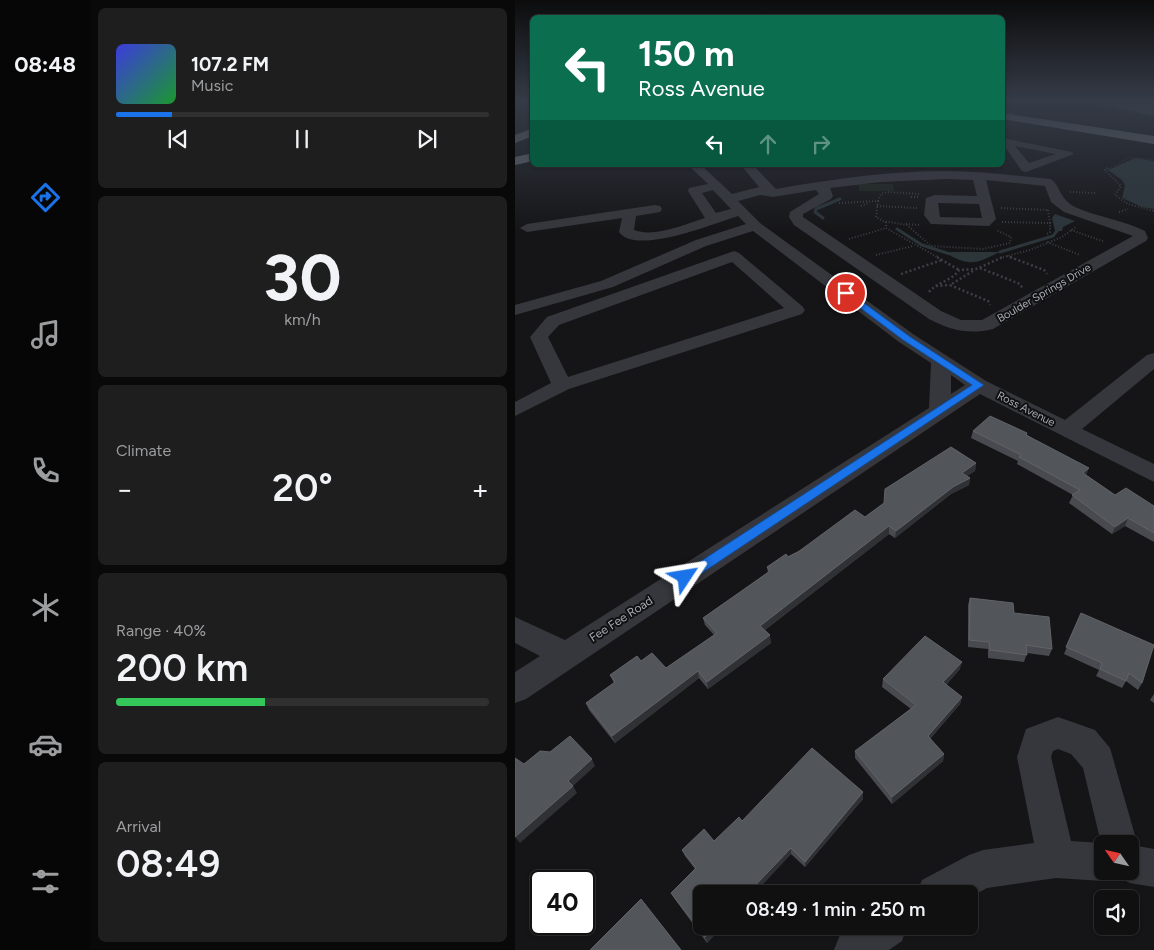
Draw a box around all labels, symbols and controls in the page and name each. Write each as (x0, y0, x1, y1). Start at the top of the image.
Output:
text: 150 m (638, 33, 735, 75)
icon: left (555, 35, 620, 100)
text: 08:48 (14, 51, 76, 78)
text: 107.2 FM (191, 53, 269, 76)
text: Ross Avenue (638, 75, 765, 102)
text: Music (191, 76, 233, 95)
icon: previous (164, 125, 192, 153)
icon: pause (288, 125, 316, 153)
icon: next (413, 125, 441, 153)
icon: left (701, 130, 729, 158)
icon: ahead (754, 130, 782, 158)
icon: right (807, 130, 835, 158)
icon: directions (28, 180, 63, 215)
text: 30 (263, 238, 342, 316)
street label: Boulder Springs Drive (995, 261, 1093, 325)
pin (825, 272, 867, 314)
icon: arrive (832, 279, 860, 307)
text: km/h (284, 310, 321, 329)
icon: music (28, 317, 63, 352)
street label: Ross Avenue (995, 389, 1057, 429)
text: Climate (116, 441, 171, 460)
icon: phone (28, 453, 63, 488)
text: 20° (272, 465, 333, 511)
text: − (116, 472, 133, 506)
text: + (472, 472, 489, 506)
position arrow (658, 550, 710, 602)
icon: climate (28, 590, 63, 625)
street label: Fee Fee Road (587, 593, 655, 645)
text: Range · 40% (116, 621, 206, 640)
text: 200 km (116, 645, 248, 691)
icon: car (28, 727, 63, 762)
text: Arrival (116, 817, 161, 836)
north arrow (1094, 835, 1139, 880)
map controls (1094, 835, 1139, 935)
text: 08:49 (116, 841, 220, 887)
icon: filters (28, 864, 63, 899)
speed limit sign: 40 (530, 870, 595, 935)
button: sound (1094, 890, 1139, 935)
text: 08:49 · 1 min · 250 m (746, 898, 925, 921)

